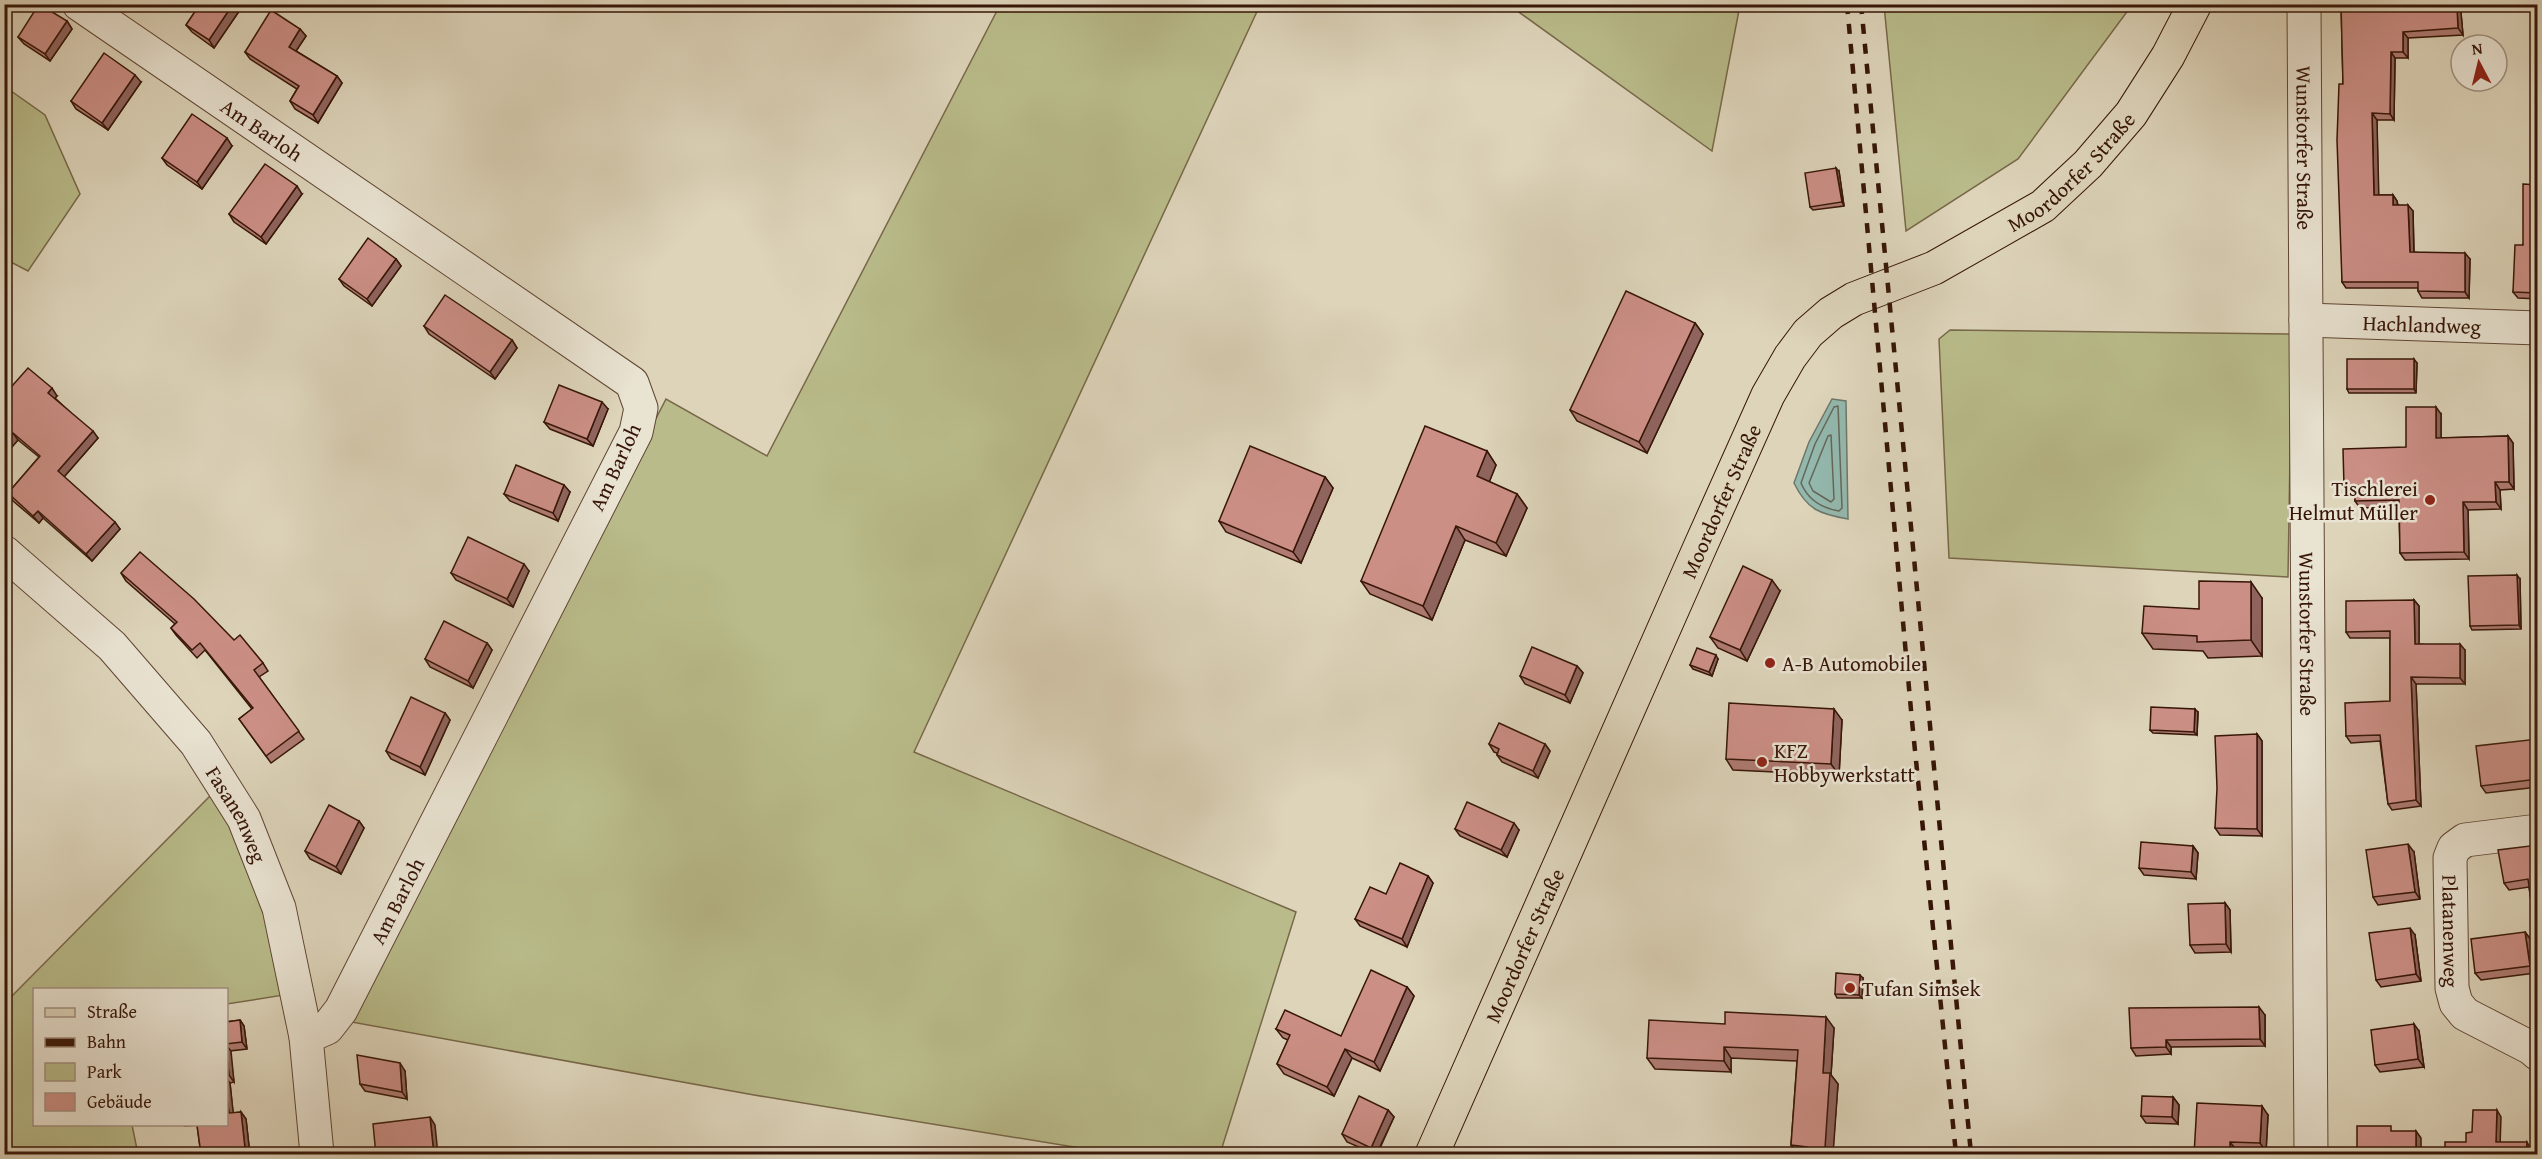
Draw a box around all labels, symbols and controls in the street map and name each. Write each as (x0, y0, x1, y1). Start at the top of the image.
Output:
north arrow (2449, 33, 2509, 93)
text: N (2470, 36, 2484, 61)
street label: Wunstorfer Straße (2289, 66, 2321, 230)
street label: Am Barloh (215, 90, 310, 169)
street label: Moordorfer Straße (2001, 105, 2142, 239)
street label: Hachlandweg (2362, 306, 2482, 342)
street label: Am Barloh (581, 418, 649, 516)
street label: Moordorfer Straße (1673, 419, 1769, 583)
place label: Tischlerei Helmut Müller (2289, 473, 2418, 528)
marker: Tischlerei Helmut Müller (2423, 493, 2437, 507)
street label: Wunstorfer Straße (2292, 552, 2324, 716)
place label: A-B Automobile (1782, 648, 1921, 679)
marker: A-B Automobile (1763, 656, 1777, 670)
place label: KFZ Hobbywerkstatt (1774, 735, 1916, 790)
marker: KFZ Hobbywerkstatt (1755, 755, 1769, 769)
street label: Fasanenweg (199, 760, 275, 868)
street label: Am Barloh (362, 852, 432, 950)
street label: Moordorfer Straße (1476, 863, 1572, 1028)
street label: Platanenweg (2435, 874, 2467, 988)
place label: Tufan Simsek (1862, 973, 1981, 1004)
marker: Tufan Simsek (1843, 981, 1857, 995)
legend (33, 988, 228, 1126)
text: Straße (87, 998, 137, 1025)
text: Bahn (87, 1028, 126, 1055)
text: Park (87, 1058, 123, 1085)
text: Gebäude (87, 1088, 152, 1115)

